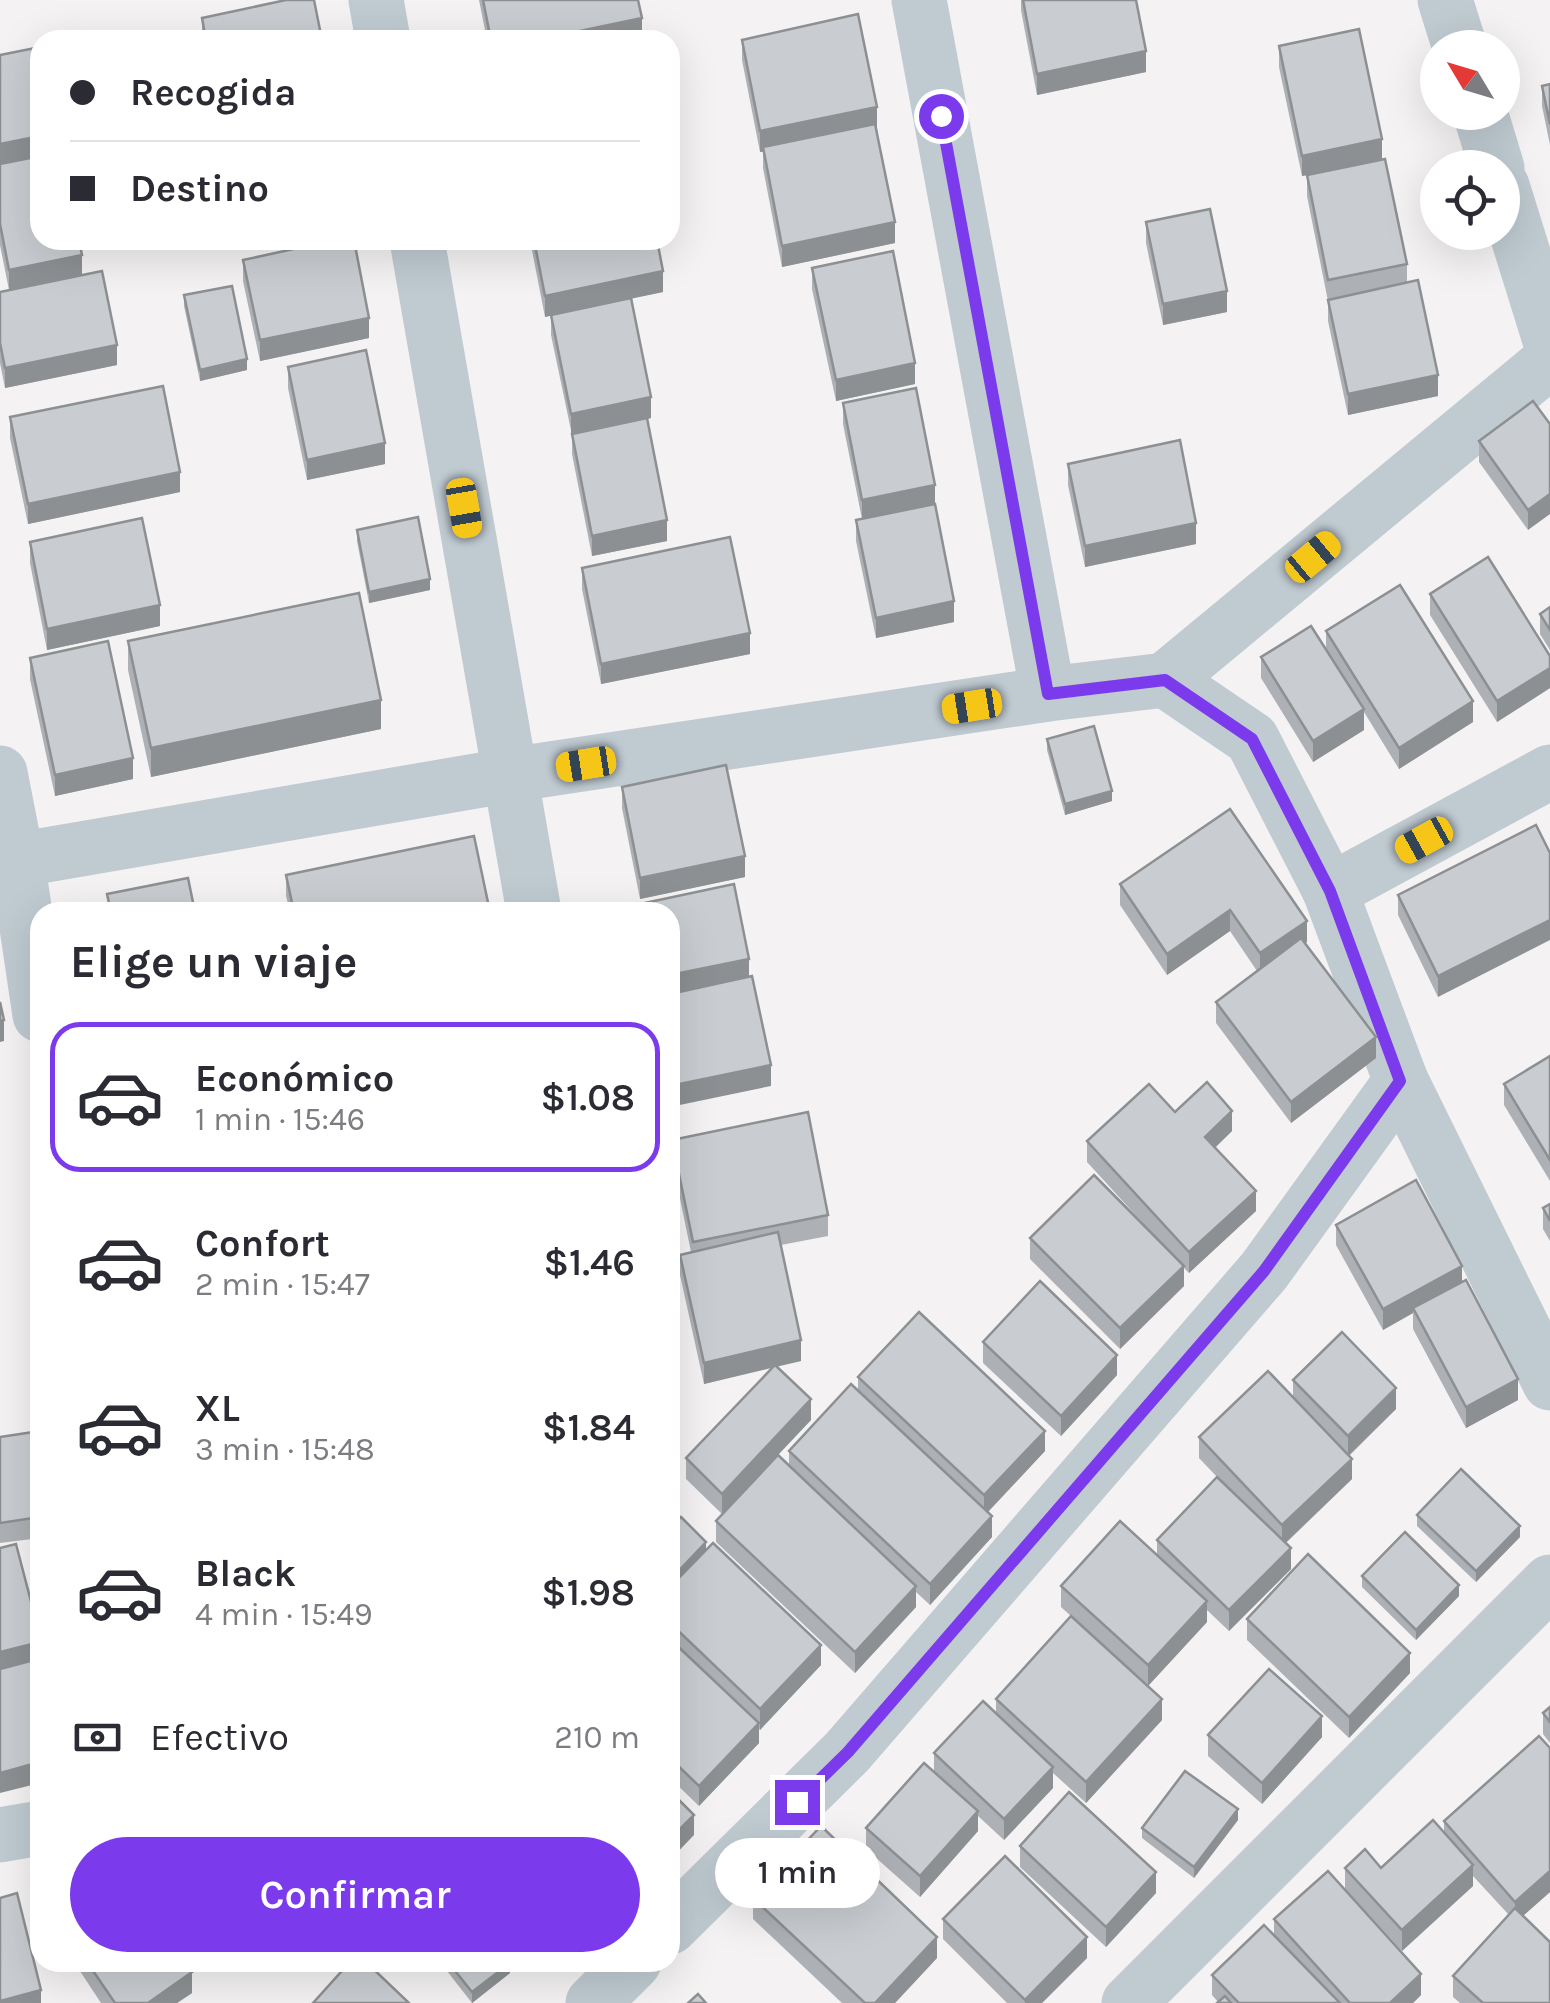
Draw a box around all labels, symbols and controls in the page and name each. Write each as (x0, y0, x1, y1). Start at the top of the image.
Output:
north arrow (1420, 30, 1520, 130)
map controls (1420, 30, 1520, 250)
text: Recogida (130, 70, 296, 115)
route start (919, 94, 964, 139)
button: locate (1420, 150, 1520, 250)
text: Destino (130, 166, 269, 211)
car (444, 476, 484, 540)
car (1280, 526, 1346, 588)
car (940, 686, 1004, 726)
car (554, 744, 618, 784)
car (1390, 812, 1458, 868)
text: Elige un viaje (70, 936, 357, 988)
icon: car (75, 1052, 165, 1142)
text: Económico (195, 1056, 394, 1101)
text: $1.08 (540, 1075, 635, 1120)
text: 1 min · 15:46 (195, 1101, 365, 1138)
icon: car (75, 1217, 165, 1307)
text: Confort (195, 1221, 330, 1266)
text: $1.46 (543, 1240, 635, 1285)
text: 2 min · 15:47 (195, 1266, 370, 1303)
icon: car (75, 1382, 165, 1472)
text: XL (195, 1386, 240, 1431)
text: $1.84 (542, 1405, 635, 1450)
text: 3 min · 15:48 (195, 1431, 375, 1468)
icon: car (75, 1547, 165, 1637)
text: Black (195, 1551, 296, 1596)
text: $1.98 (541, 1570, 635, 1615)
text: 4 min · 15:49 (195, 1596, 373, 1633)
icon: cash (70, 1710, 125, 1765)
text: Efectivo (150, 1715, 289, 1760)
text: 210 m (554, 1719, 640, 1756)
route end (775, 1780, 820, 1825)
button: Confirmar (70, 1837, 640, 1952)
callout: 1 min (714, 1837, 880, 1907)
text: 1 min (758, 1854, 837, 1891)

